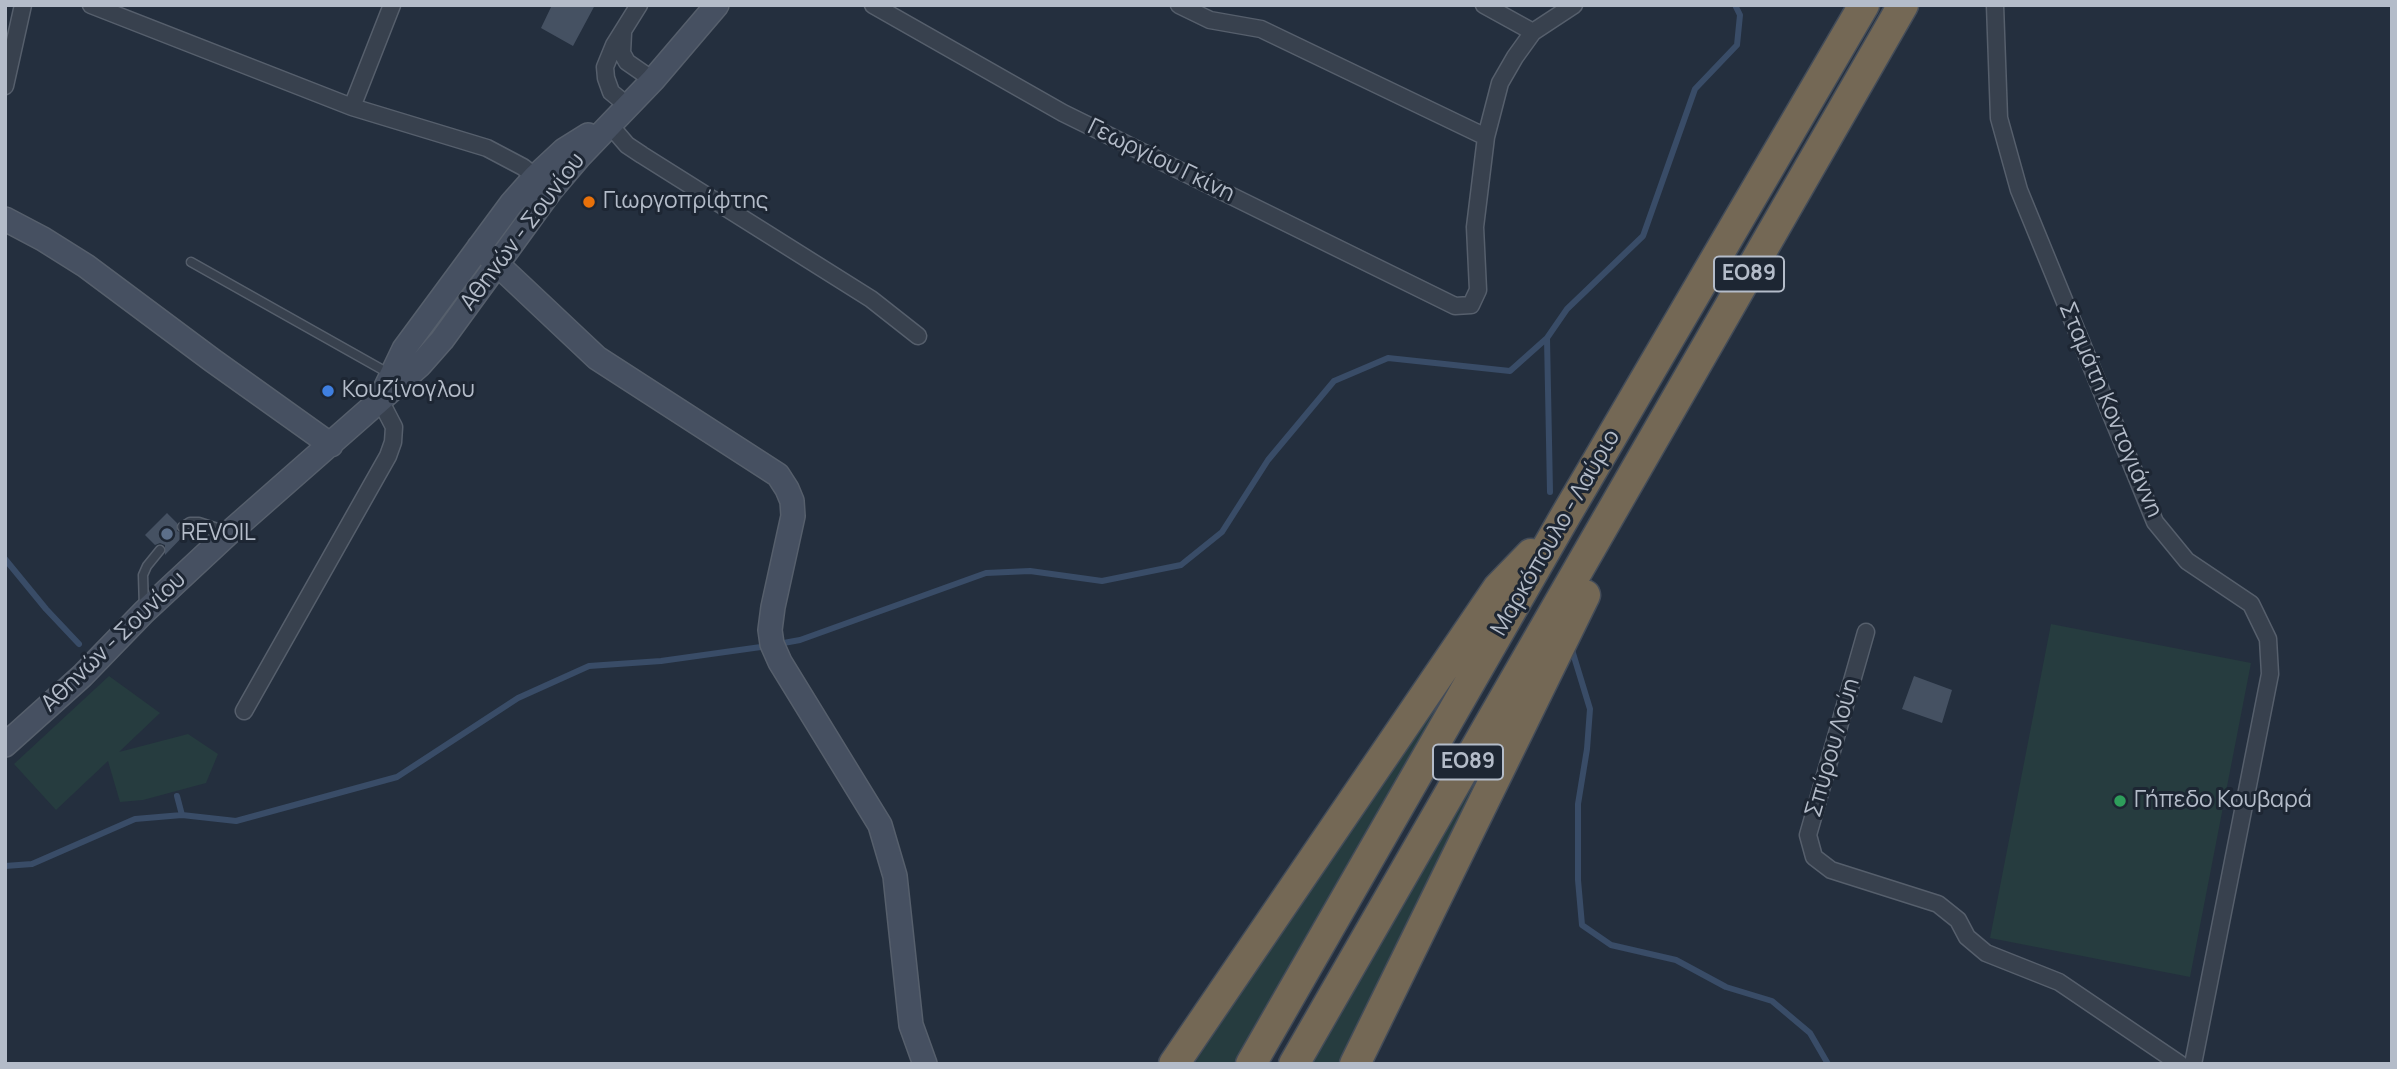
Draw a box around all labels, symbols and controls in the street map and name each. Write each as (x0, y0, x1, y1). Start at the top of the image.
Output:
street label: Γεωργίου Γκίνη (1083, 114, 1239, 208)
street label: Αθηνών - Σουνίου (455, 148, 591, 316)
place label: Γιωργοπρίφτης (603, 188, 769, 216)
marker: Γιωργοπρίφτης (581, 194, 597, 210)
road number: ΕΟ89 (1714, 256, 1784, 292)
street label: Σταμάτη Κοντογιάννη (2052, 298, 2168, 522)
place label: Κουζίνογλου (342, 377, 475, 405)
marker: Κουζίνογλου (320, 383, 336, 399)
street label: Μαρκόπουλο - Λαύριο (1486, 425, 1626, 641)
place label: REVOIL (181, 520, 256, 548)
marker: REVOIL (159, 526, 175, 542)
street label: Αθηνών - Σουνίου (36, 566, 192, 718)
street label: Σπύρου Λούη (1800, 675, 1866, 821)
road number: ΕΟ89 (1433, 744, 1503, 780)
place label: Γήπεδο Κουβαρά (2134, 787, 2312, 815)
marker: Γήπεδο Κουβαρά (2112, 793, 2128, 809)

